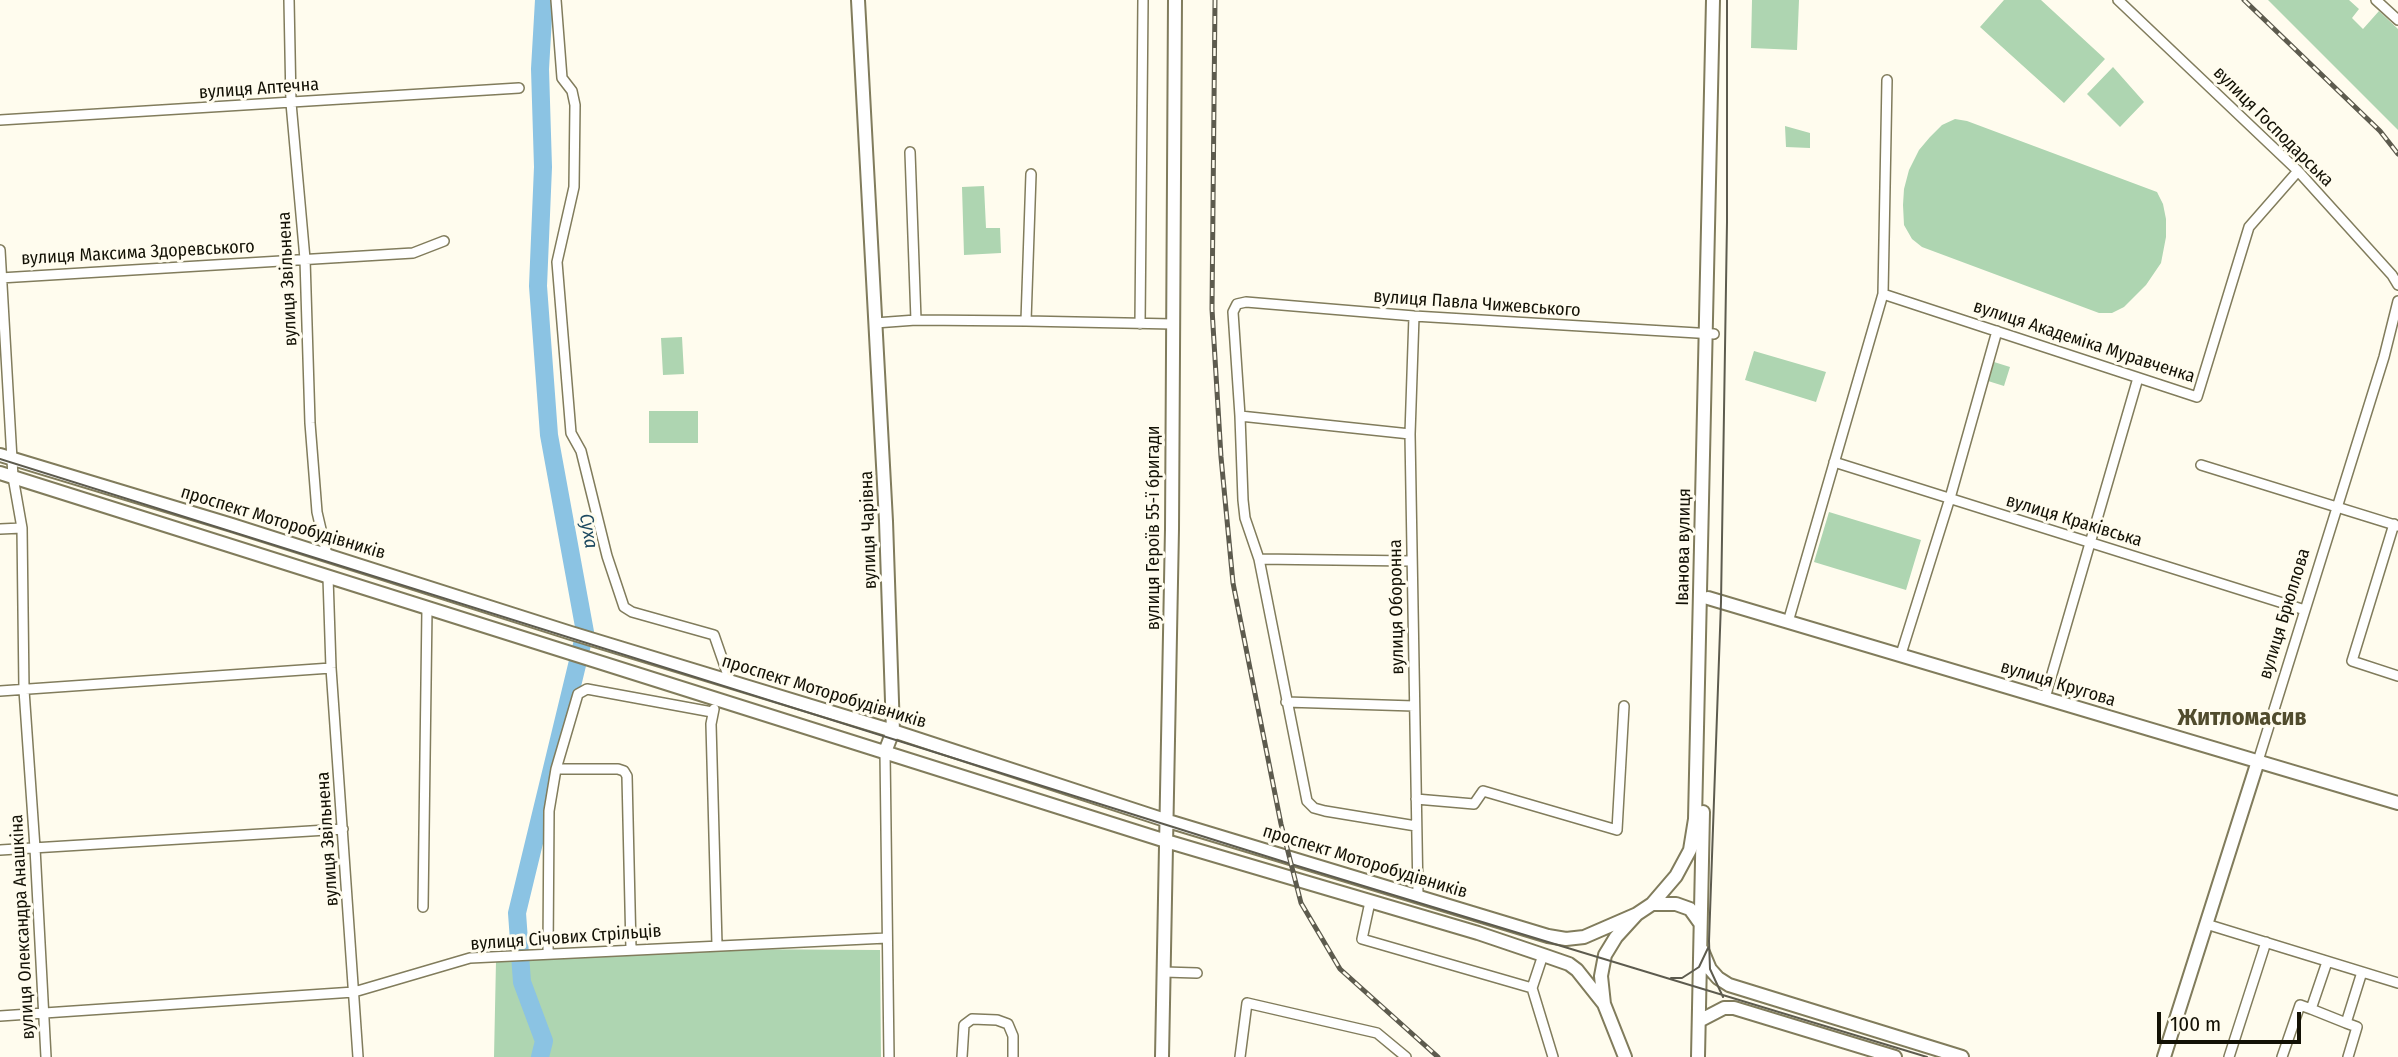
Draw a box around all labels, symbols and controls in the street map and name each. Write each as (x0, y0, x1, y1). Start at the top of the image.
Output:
street label: вулиця Господарська (2208, 62, 2338, 192)
street label: вулиця Аптечна (198, 74, 320, 104)
street label: вулиця Звільнена (274, 211, 302, 347)
street label: вулиця Максима Здоревського (21, 236, 255, 270)
street label: вулиця Павла Чижевського (1373, 286, 1581, 322)
street label: вулиця Академіка Муравченка (1971, 296, 2197, 388)
street label: вулиця Героїв 55-ї бригади (1143, 426, 1165, 630)
street label: вулиця Чарівна (856, 470, 882, 590)
street label: проспект Моторобудівників (178, 482, 388, 564)
street label: Іванова вулиця (1672, 488, 1696, 606)
street label: вулиця Краківська (2003, 490, 2145, 552)
water label: Суха (574, 512, 602, 550)
street label: вулиця Оборонна (1385, 539, 1409, 675)
street label: вулиця Брюллова (2255, 546, 2315, 682)
street label: проспект Моторобудівників (719, 651, 929, 733)
street label: вулиця Кругова (1998, 656, 2118, 712)
district label: Житломасив (2177, 704, 2307, 732)
street label: вулиця Звільнена (313, 771, 343, 907)
street label: вулиця Олександра Анашкіна (6, 814, 40, 1040)
street label: проспект Моторобудівників (1260, 821, 1470, 903)
street label: вулиця Січових Стрільців (470, 921, 662, 955)
scale bar (2160, 998, 2304, 1042)
text: 100 m (2170, 1011, 2221, 1037)

